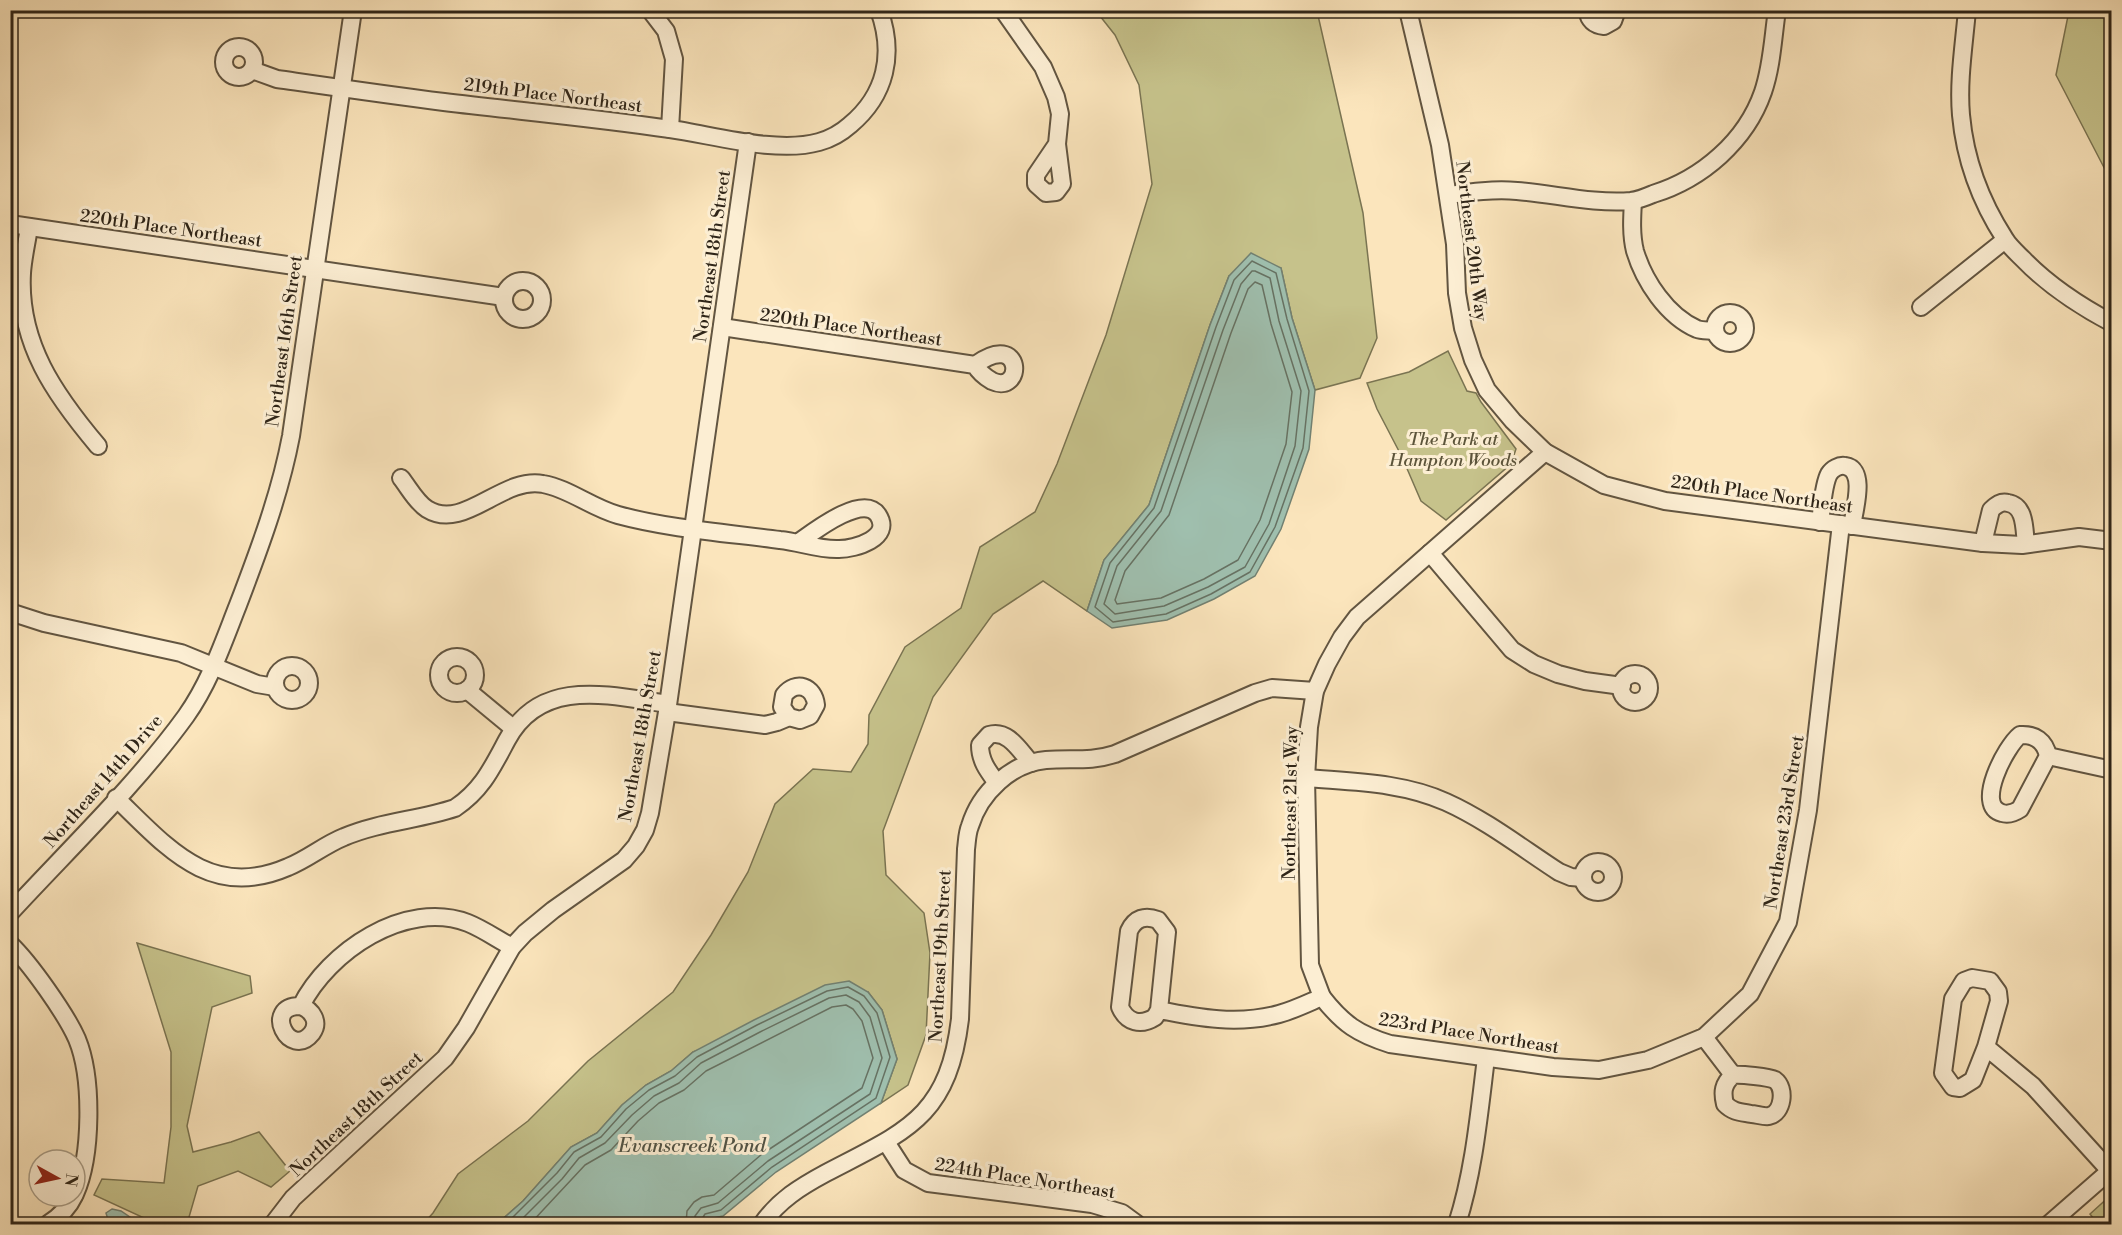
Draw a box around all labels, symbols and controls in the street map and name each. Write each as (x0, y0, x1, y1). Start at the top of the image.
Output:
street label: 219th Place Northeast (462, 73, 644, 118)
street label: Northeast 20th Way (1450, 160, 1493, 323)
street label: Northeast 18th Street (689, 168, 736, 344)
street label: 220th Place Northeast (78, 204, 264, 253)
street label: Northeast 16th Street (261, 253, 308, 428)
street label: 220th Place Northeast (758, 303, 944, 352)
park label: The Park at Hampton Woods (1388, 428, 1517, 472)
street label: 220th Place Northeast (1669, 470, 1855, 519)
street label: Northeast 18th Street (614, 648, 667, 824)
street label: Northeast 14th Drive (39, 710, 168, 853)
street label: Northeast 21st Way (1278, 725, 1303, 880)
street label: Northeast 23rd Street (1759, 733, 1810, 911)
street label: Northeast 19th Street (924, 868, 957, 1043)
street label: 223rd Place Northeast (1377, 1008, 1561, 1059)
street label: Northeast 18th Street (285, 1046, 428, 1182)
water label: Evanscreek Pond (617, 1134, 767, 1159)
north arrow (27, 1148, 87, 1208)
street label: 224th Place Northeast (933, 1153, 1117, 1204)
text: N (60, 1172, 82, 1188)

